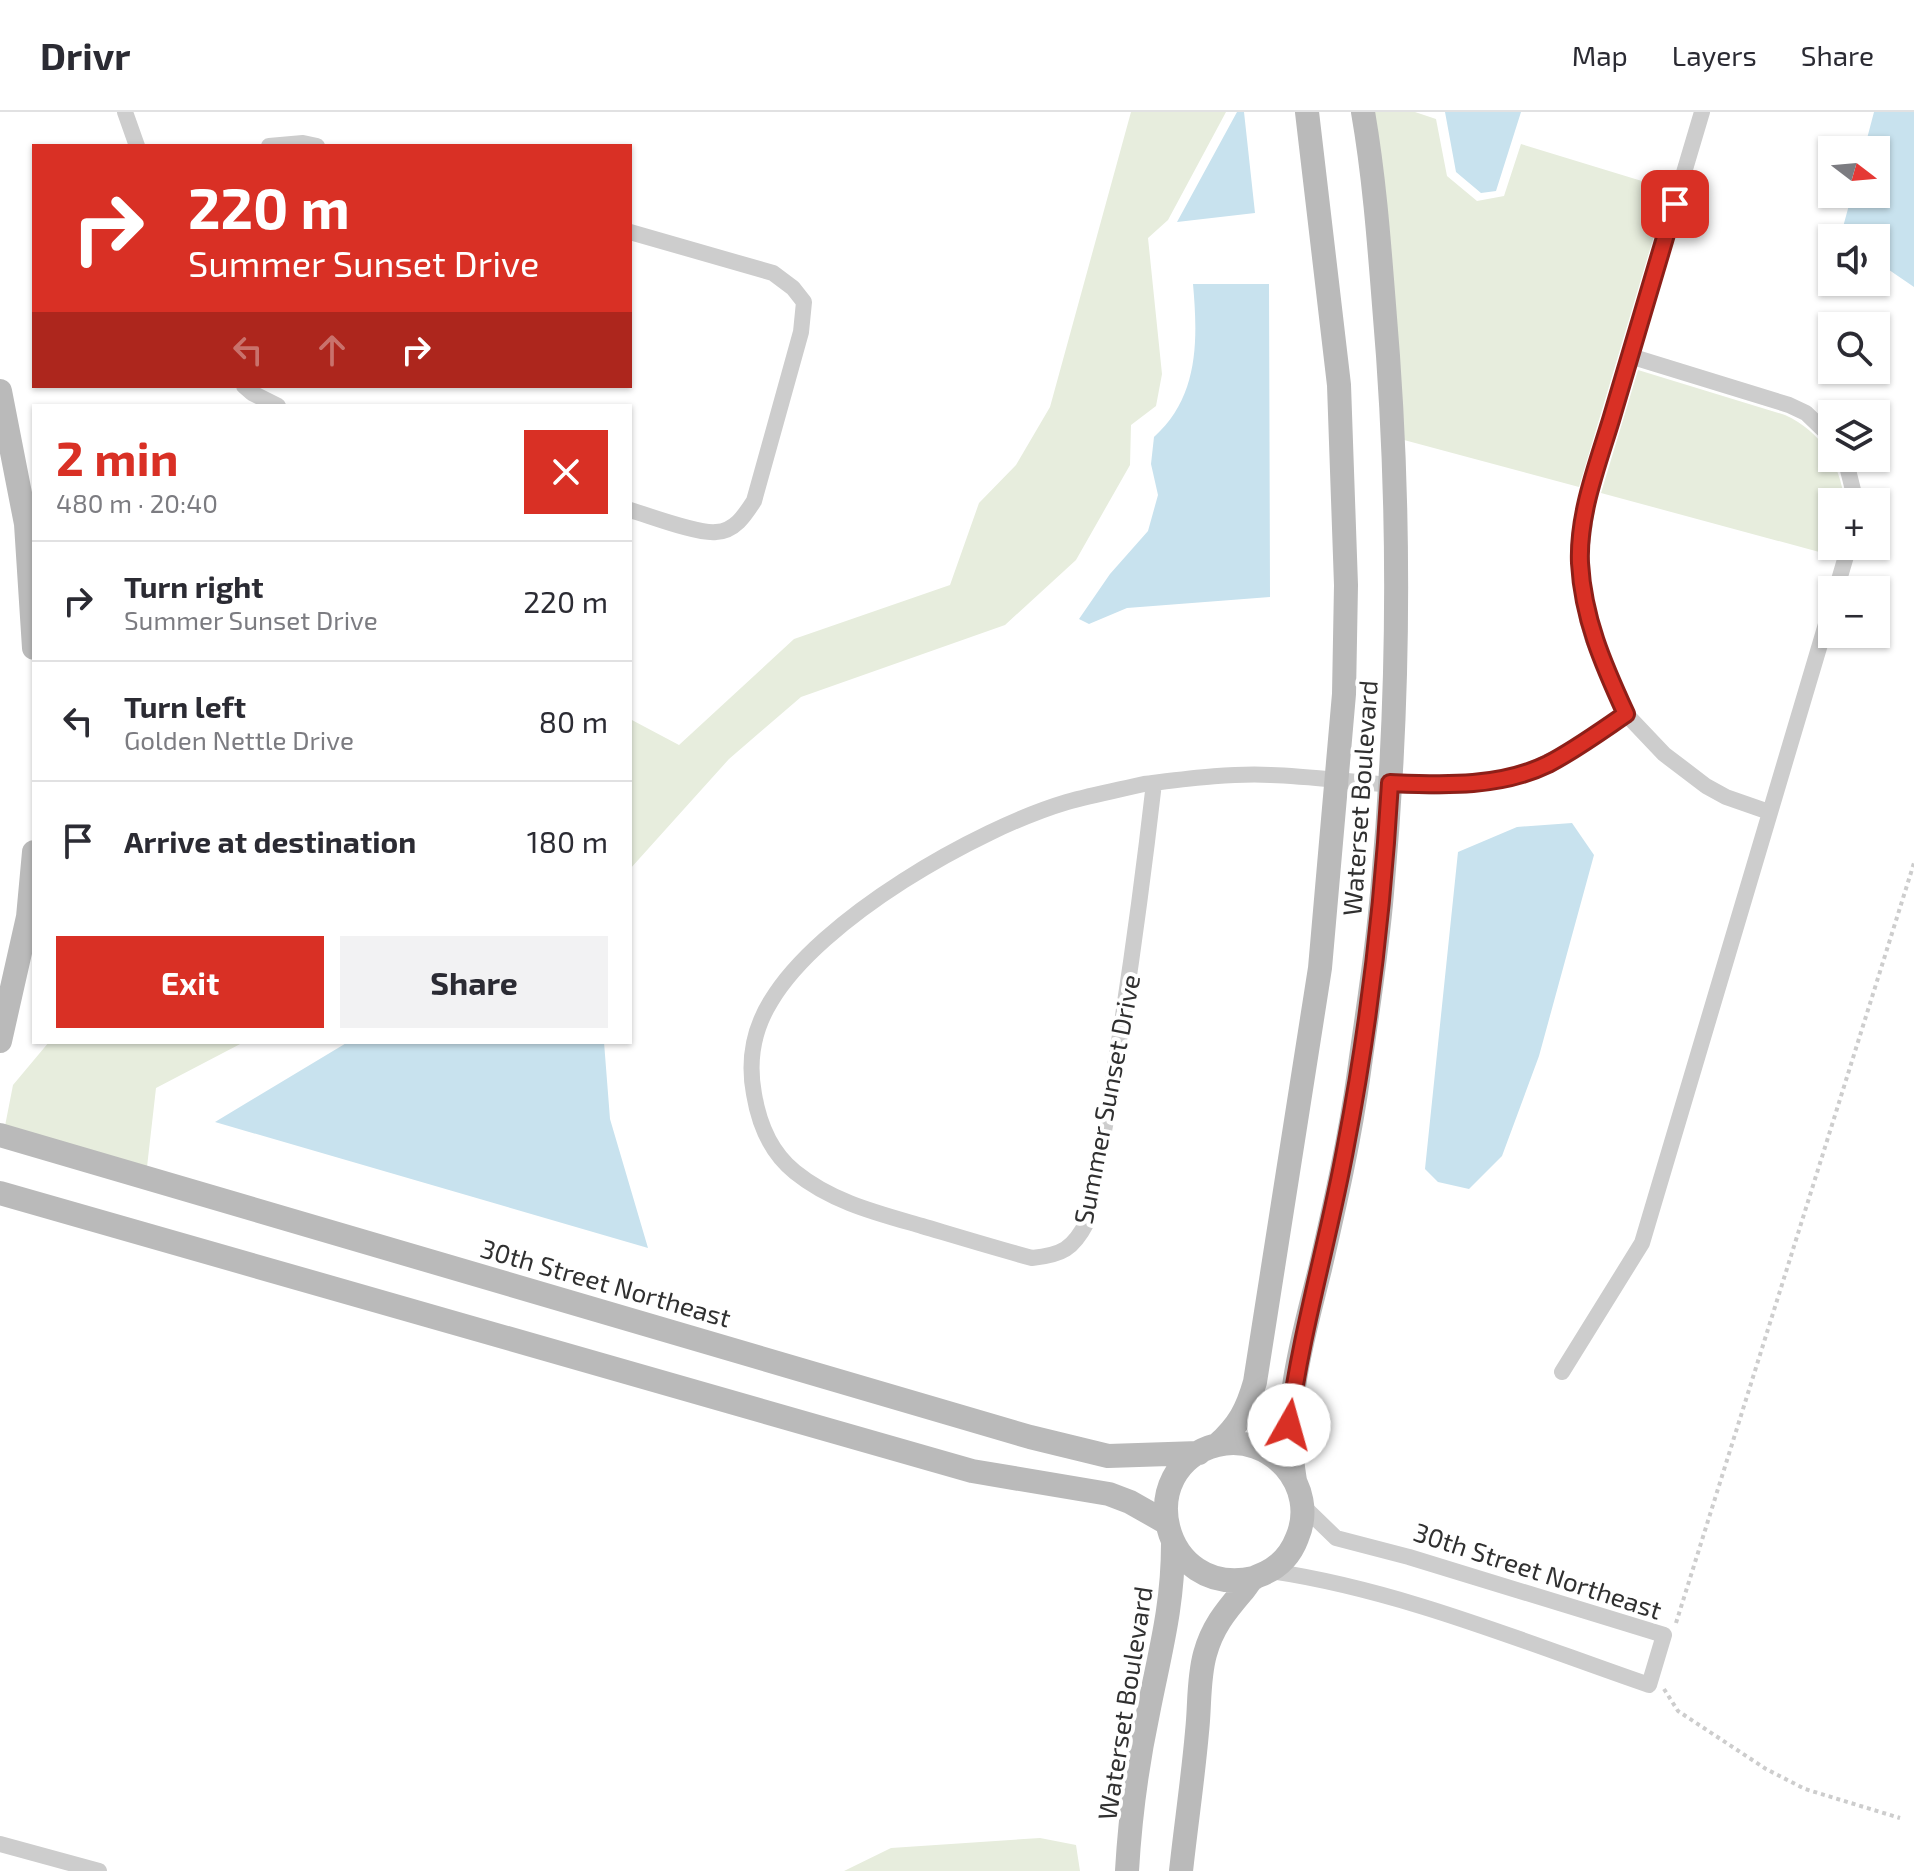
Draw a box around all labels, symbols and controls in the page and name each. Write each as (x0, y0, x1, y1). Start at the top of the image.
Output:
text: Drivr (40, 32, 130, 78)
text: Map (1572, 38, 1628, 72)
text: Layers (1672, 38, 1757, 72)
text: Share (1801, 38, 1874, 72)
north arrow (1818, 136, 1890, 208)
map controls (1818, 136, 1890, 648)
pin (1641, 170, 1709, 238)
text: 220 m (188, 173, 350, 240)
icon: right (56, 176, 160, 280)
icon: arrive (1653, 182, 1697, 226)
button: sound (1818, 224, 1890, 296)
text: Summer Sunset Drive (188, 241, 539, 284)
button: search (1818, 312, 1890, 384)
icon: left (226, 328, 270, 372)
icon: ahead (310, 328, 354, 372)
icon: right (394, 328, 438, 372)
button: layers (1818, 400, 1890, 472)
text: 2 min (56, 428, 179, 486)
button: close (524, 430, 608, 514)
text: 480 m · 20:40 (56, 487, 218, 518)
button: + (1818, 488, 1890, 560)
text: Turn right (124, 568, 264, 604)
button: − (1818, 576, 1890, 648)
icon: right (56, 579, 100, 623)
text: 220 m (523, 583, 608, 619)
text: Summer Sunset Drive (124, 604, 378, 635)
street label: Waterset Boulevard (1335, 679, 1383, 917)
text: Turn left (124, 688, 246, 724)
icon: left (56, 699, 100, 743)
text: 80 m (539, 703, 608, 739)
text: Golden Nettle Drive (124, 724, 354, 755)
icon: arrive (56, 819, 100, 863)
text: Arrive at destination (124, 823, 416, 859)
text: 180 m (527, 823, 608, 859)
button: Exit (56, 936, 324, 1028)
button: Share (340, 936, 608, 1028)
street label: Summer Sunset Drive (1067, 972, 1145, 1226)
street label: 30th Street Northeast (477, 1231, 735, 1333)
position arrow (1247, 1383, 1331, 1467)
street label: 30th Street Northeast (1410, 1515, 1666, 1625)
street label: Waterset Boulevard (1090, 1584, 1158, 1822)

